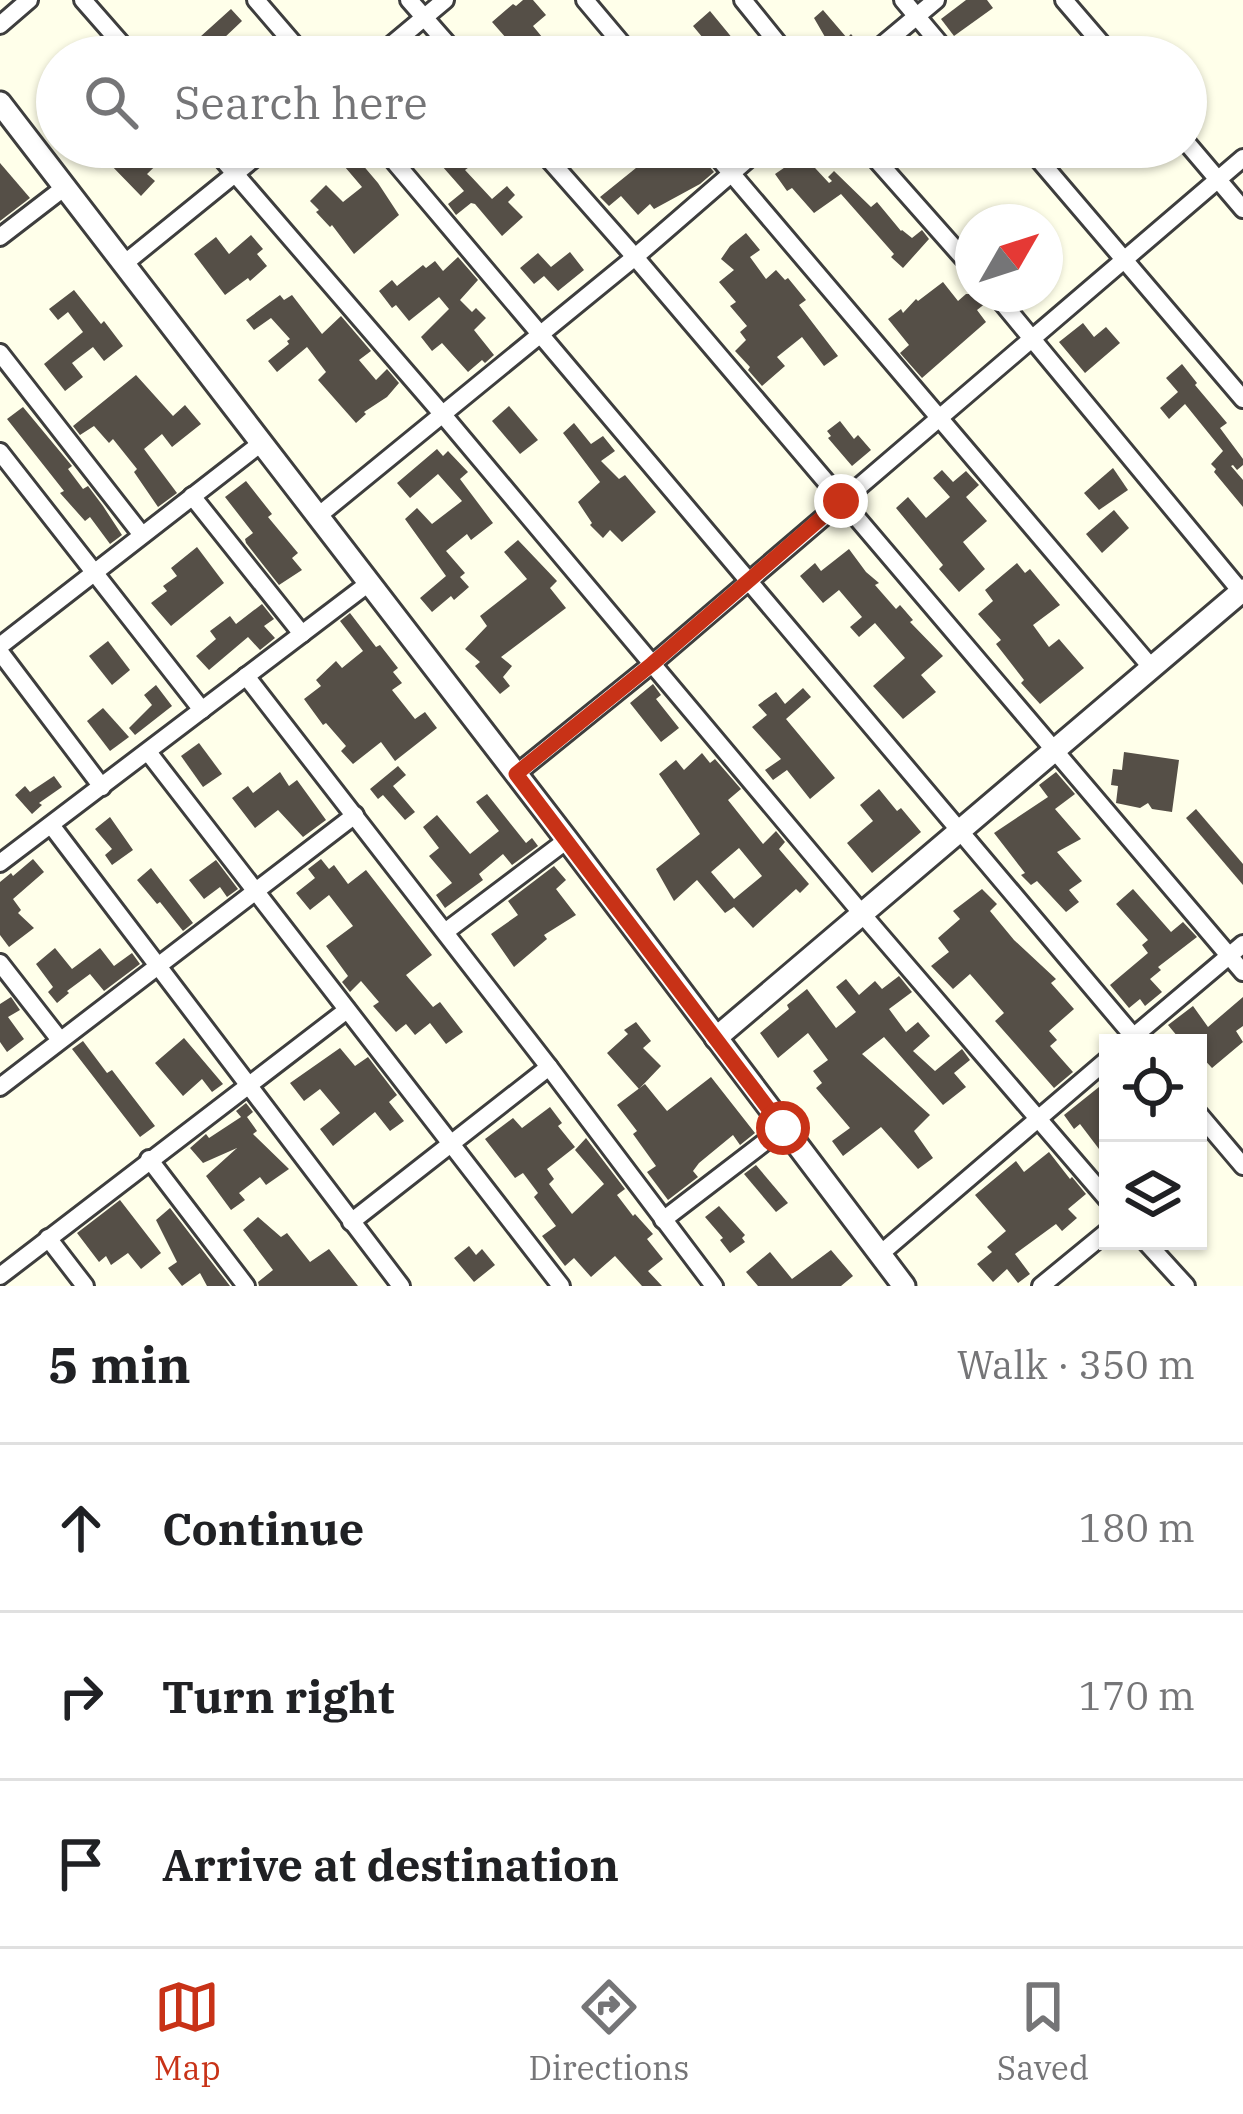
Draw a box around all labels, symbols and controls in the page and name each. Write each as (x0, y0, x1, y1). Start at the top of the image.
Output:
search box (36, 36, 1207, 168)
icon: search (78, 69, 144, 135)
text: Search here (174, 73, 428, 131)
north arrow (955, 204, 1063, 312)
route end (814, 474, 868, 528)
map controls (1099, 1034, 1207, 1250)
button: locate (1099, 1034, 1207, 1142)
route start (756, 1101, 810, 1155)
button: layers (1099, 1142, 1207, 1250)
text: 5 min (48, 1331, 191, 1397)
text: Walk · 350 m (957, 1339, 1195, 1390)
icon: ahead (48, 1495, 114, 1561)
text: Continue (162, 1499, 364, 1557)
text: 180 m (1079, 1502, 1195, 1553)
icon: right (48, 1663, 114, 1729)
text: Turn right (162, 1667, 394, 1725)
text: 170 m (1079, 1670, 1195, 1721)
icon: arrive (48, 1831, 114, 1897)
text: Arrive at destination (162, 1835, 619, 1893)
tab: Map (154, 1974, 221, 2089)
tab: Directions (528, 1974, 689, 2089)
tab: Saved (997, 1974, 1089, 2089)

